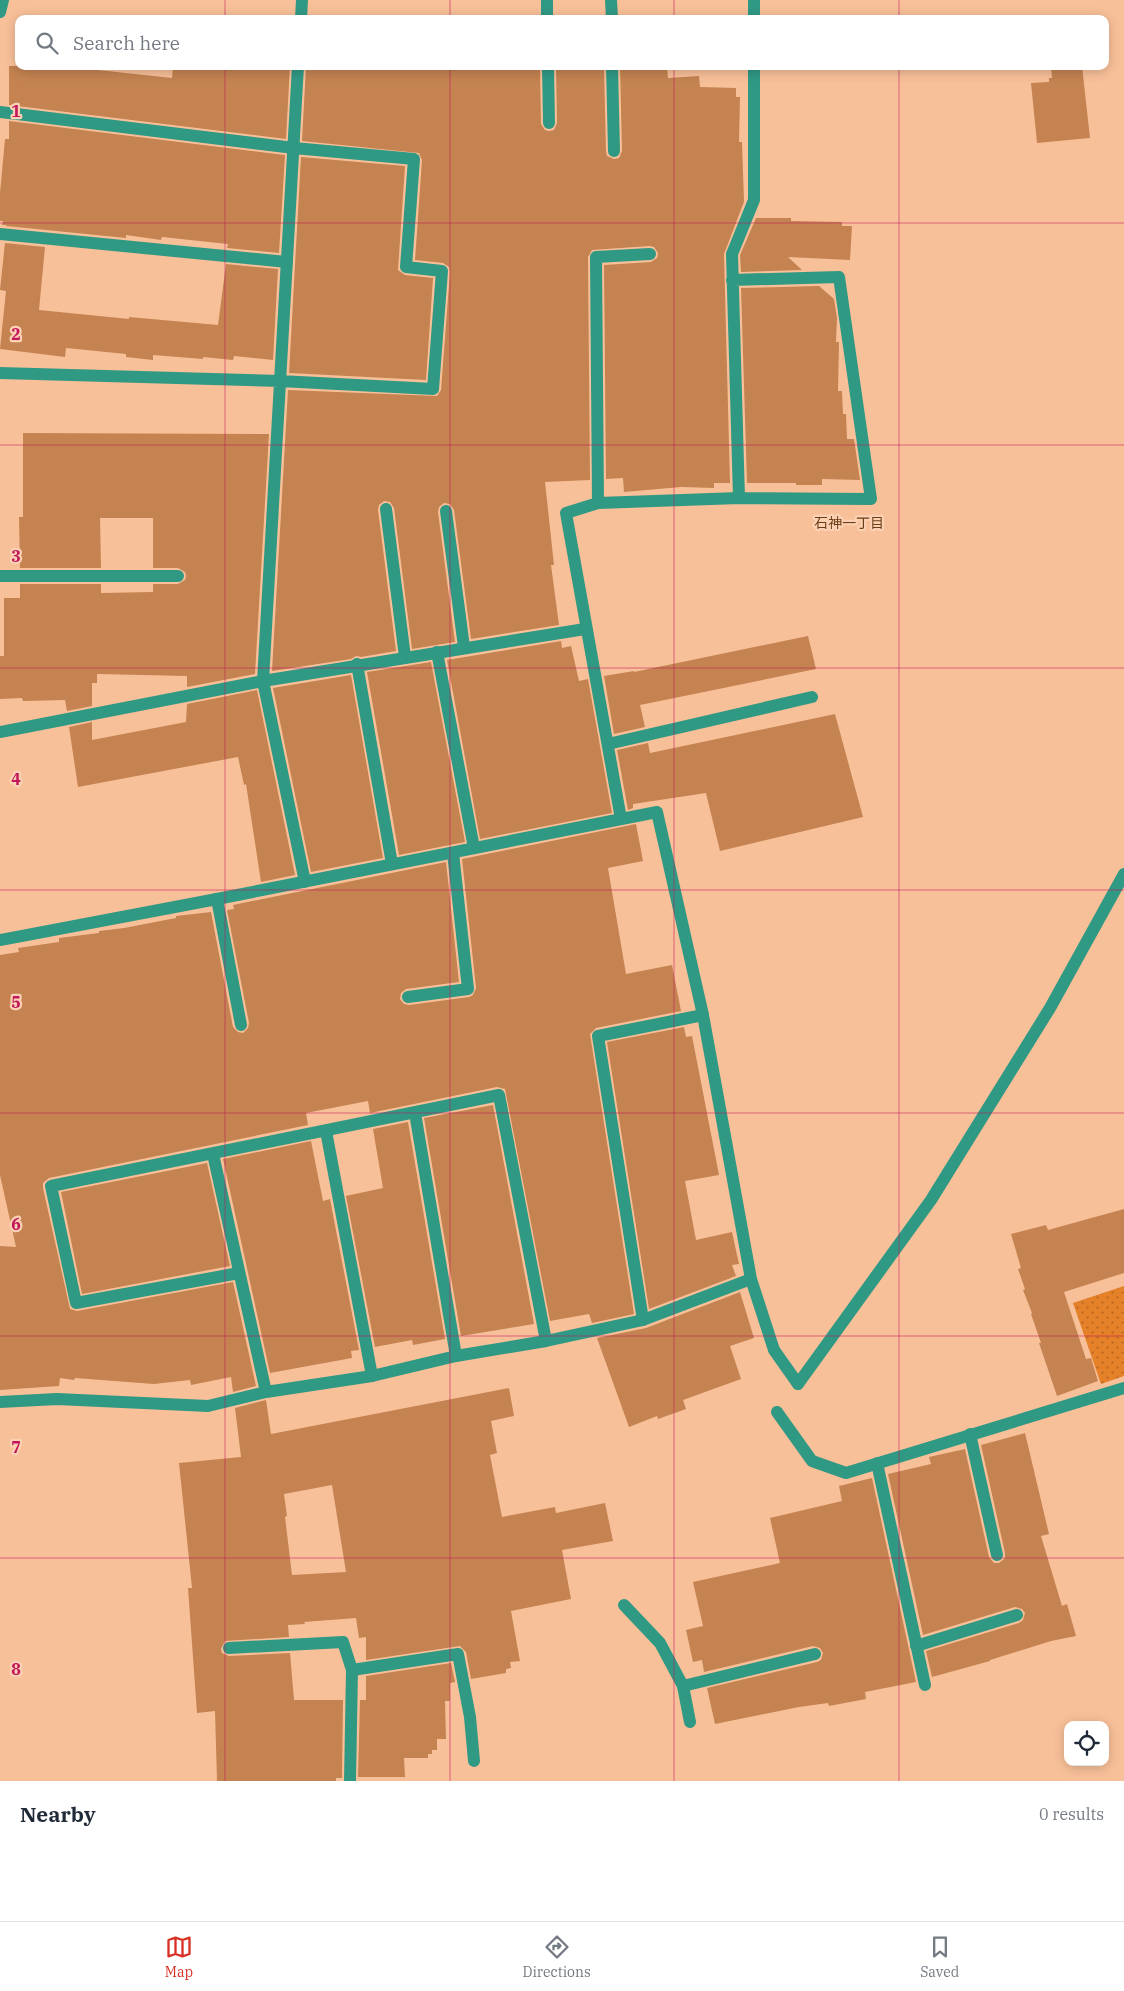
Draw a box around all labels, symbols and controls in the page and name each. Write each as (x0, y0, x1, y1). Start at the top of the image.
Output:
search box (15, 15, 1109, 70)
icon: search (33, 29, 61, 57)
text: Search here (73, 31, 180, 55)
text: 1 (11, 101, 21, 121)
text: 2 (11, 324, 21, 344)
district label: 石神一丁目 (814, 514, 884, 532)
text: 3 (11, 546, 21, 566)
text: 4 (11, 769, 21, 789)
text: 5 (11, 992, 21, 1012)
text: 6 (11, 1214, 21, 1234)
text: 7 (11, 1437, 21, 1457)
text: 8 (11, 1659, 21, 1679)
map controls (1064, 1721, 1109, 1766)
button: locate (1064, 1721, 1109, 1766)
text: Nearby (20, 1800, 96, 1828)
text: 0 results (1039, 1804, 1104, 1824)
tab: Map (165, 1933, 193, 1981)
tab: Directions (523, 1933, 591, 1981)
tab: Saved (920, 1933, 959, 1981)

